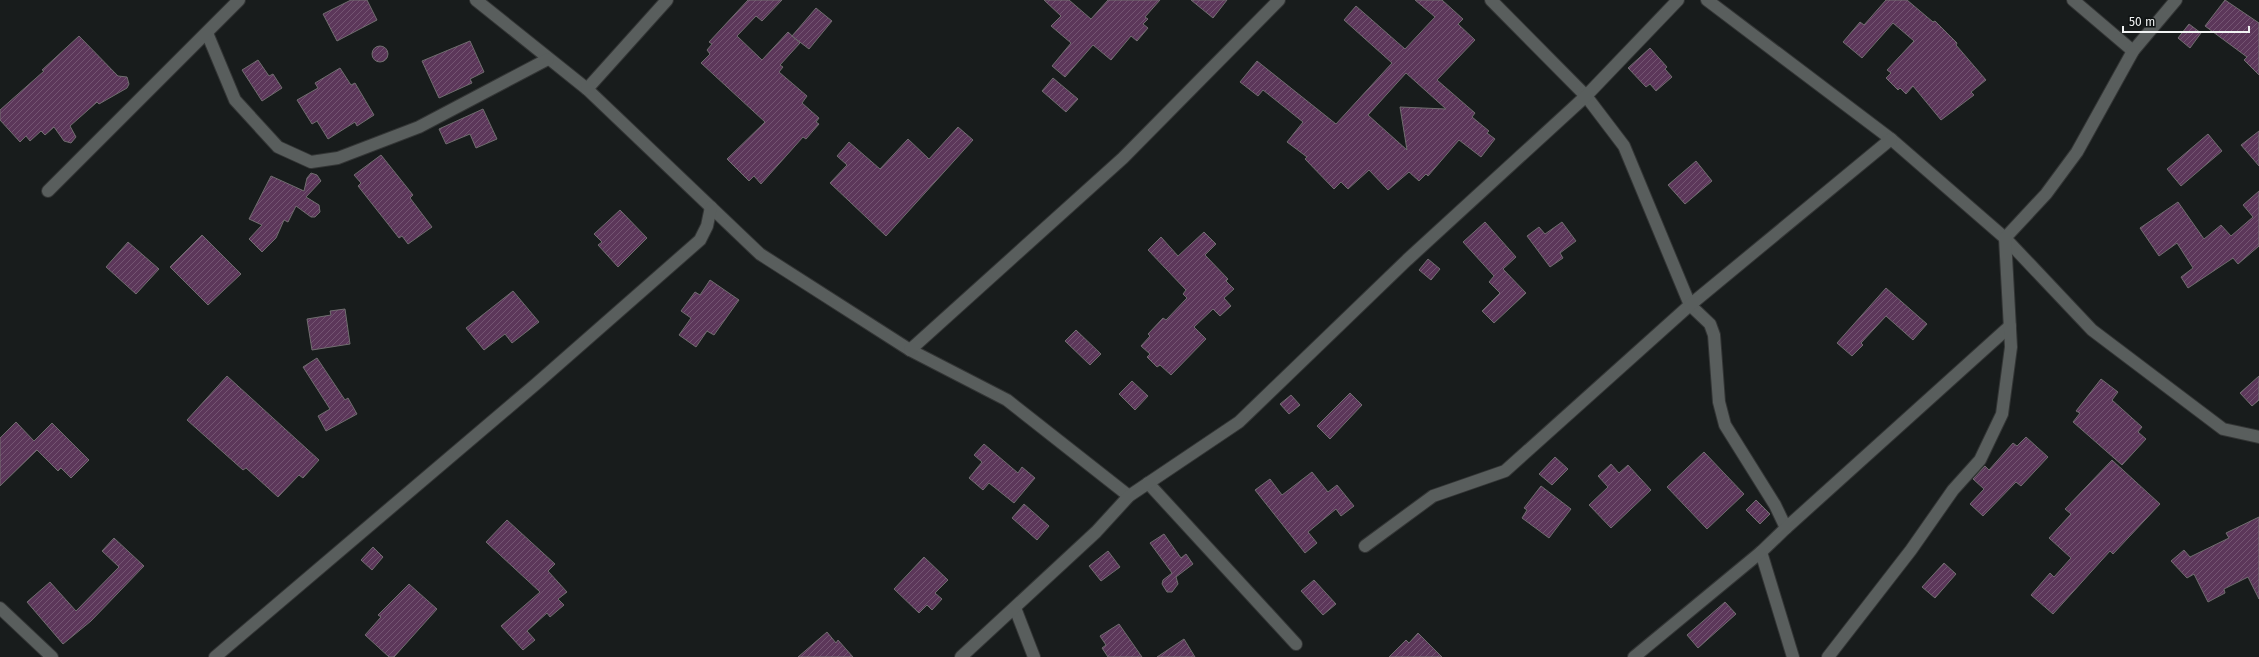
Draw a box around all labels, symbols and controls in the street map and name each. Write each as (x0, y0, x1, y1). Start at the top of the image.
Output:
scale bar (2123, 8, 2249, 34)
text: 50 m (2129, 15, 2155, 29)

